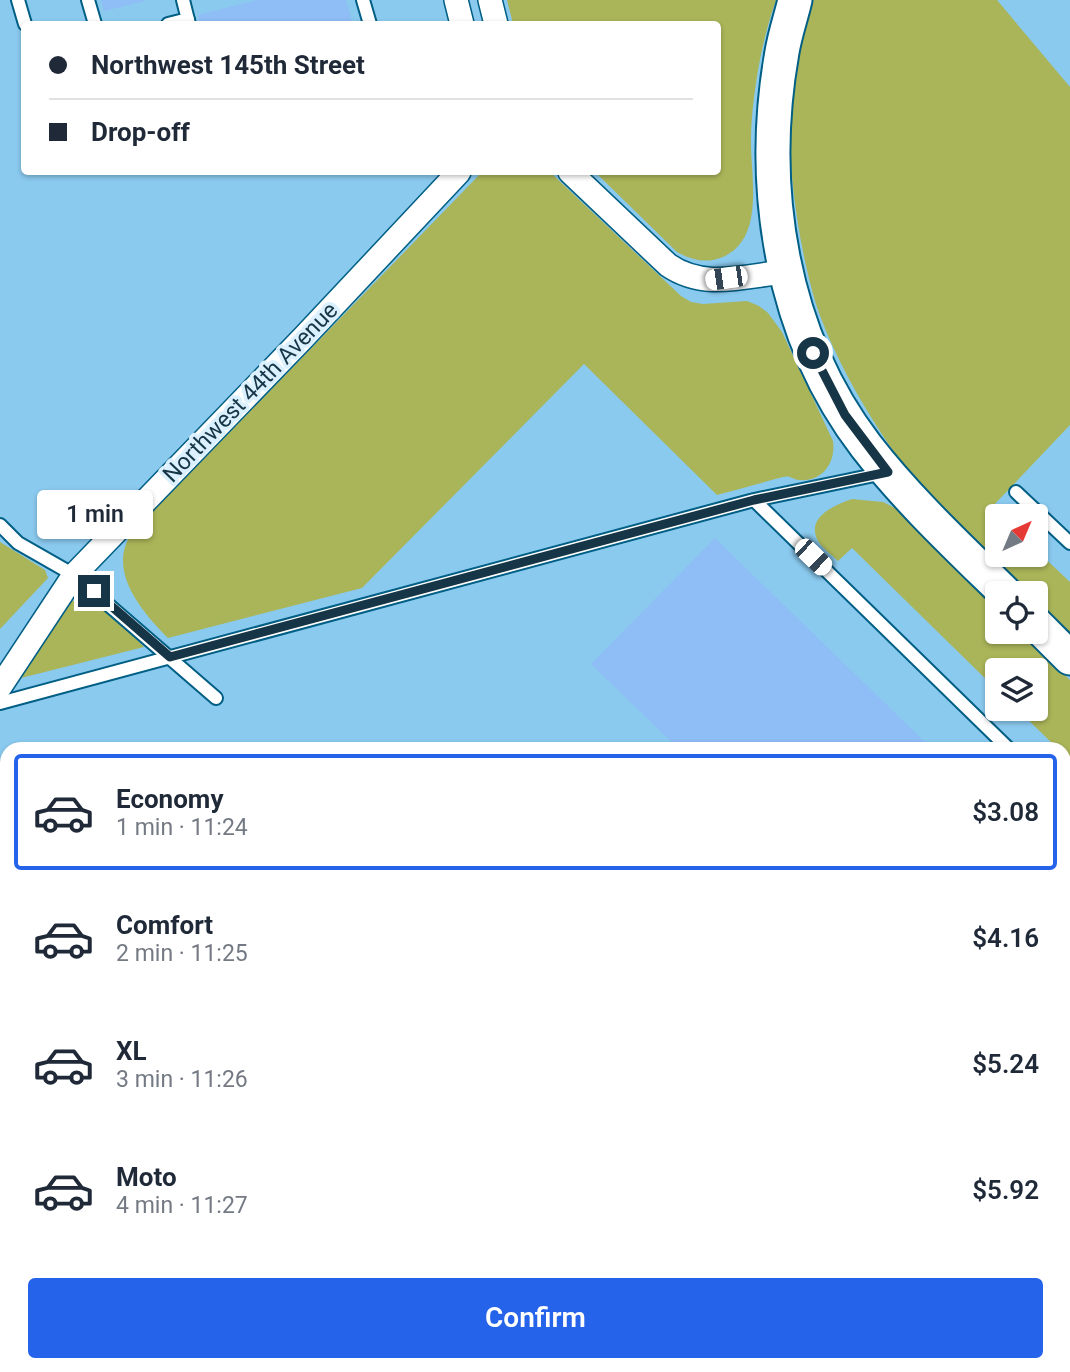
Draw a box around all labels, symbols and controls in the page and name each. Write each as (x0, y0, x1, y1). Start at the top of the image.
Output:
text: Northwest 145th Street (91, 50, 365, 80)
text: Drop-off (91, 117, 190, 147)
car (704, 265, 749, 291)
street label: Northwest 44th Avenue (157, 297, 343, 488)
route start (797, 337, 829, 369)
callout: 1 min (36, 490, 152, 538)
text: 1 min (66, 501, 124, 528)
north arrow (985, 504, 1048, 567)
map controls (985, 504, 1048, 721)
car (791, 535, 836, 579)
route end (78, 575, 110, 607)
button: locate (985, 581, 1048, 644)
button: layers (985, 658, 1048, 721)
icon: car (32, 781, 95, 844)
text: Economy (116, 784, 223, 814)
text: $3.08 (972, 797, 1039, 827)
text: 1 min · 11:24 (116, 814, 248, 841)
icon: car (32, 907, 95, 970)
text: Comfort (116, 910, 213, 940)
text: $4.16 (972, 923, 1039, 953)
text: 2 min · 11:25 (116, 940, 248, 967)
icon: car (32, 1033, 95, 1096)
text: XL (116, 1036, 147, 1066)
text: $5.24 (972, 1049, 1039, 1079)
text: 3 min · 11:26 (116, 1066, 248, 1093)
icon: car (32, 1159, 95, 1222)
text: Moto (116, 1162, 177, 1192)
text: $5.92 (972, 1175, 1039, 1205)
text: 4 min · 11:27 (116, 1192, 248, 1219)
button: Confirm (28, 1278, 1043, 1358)

